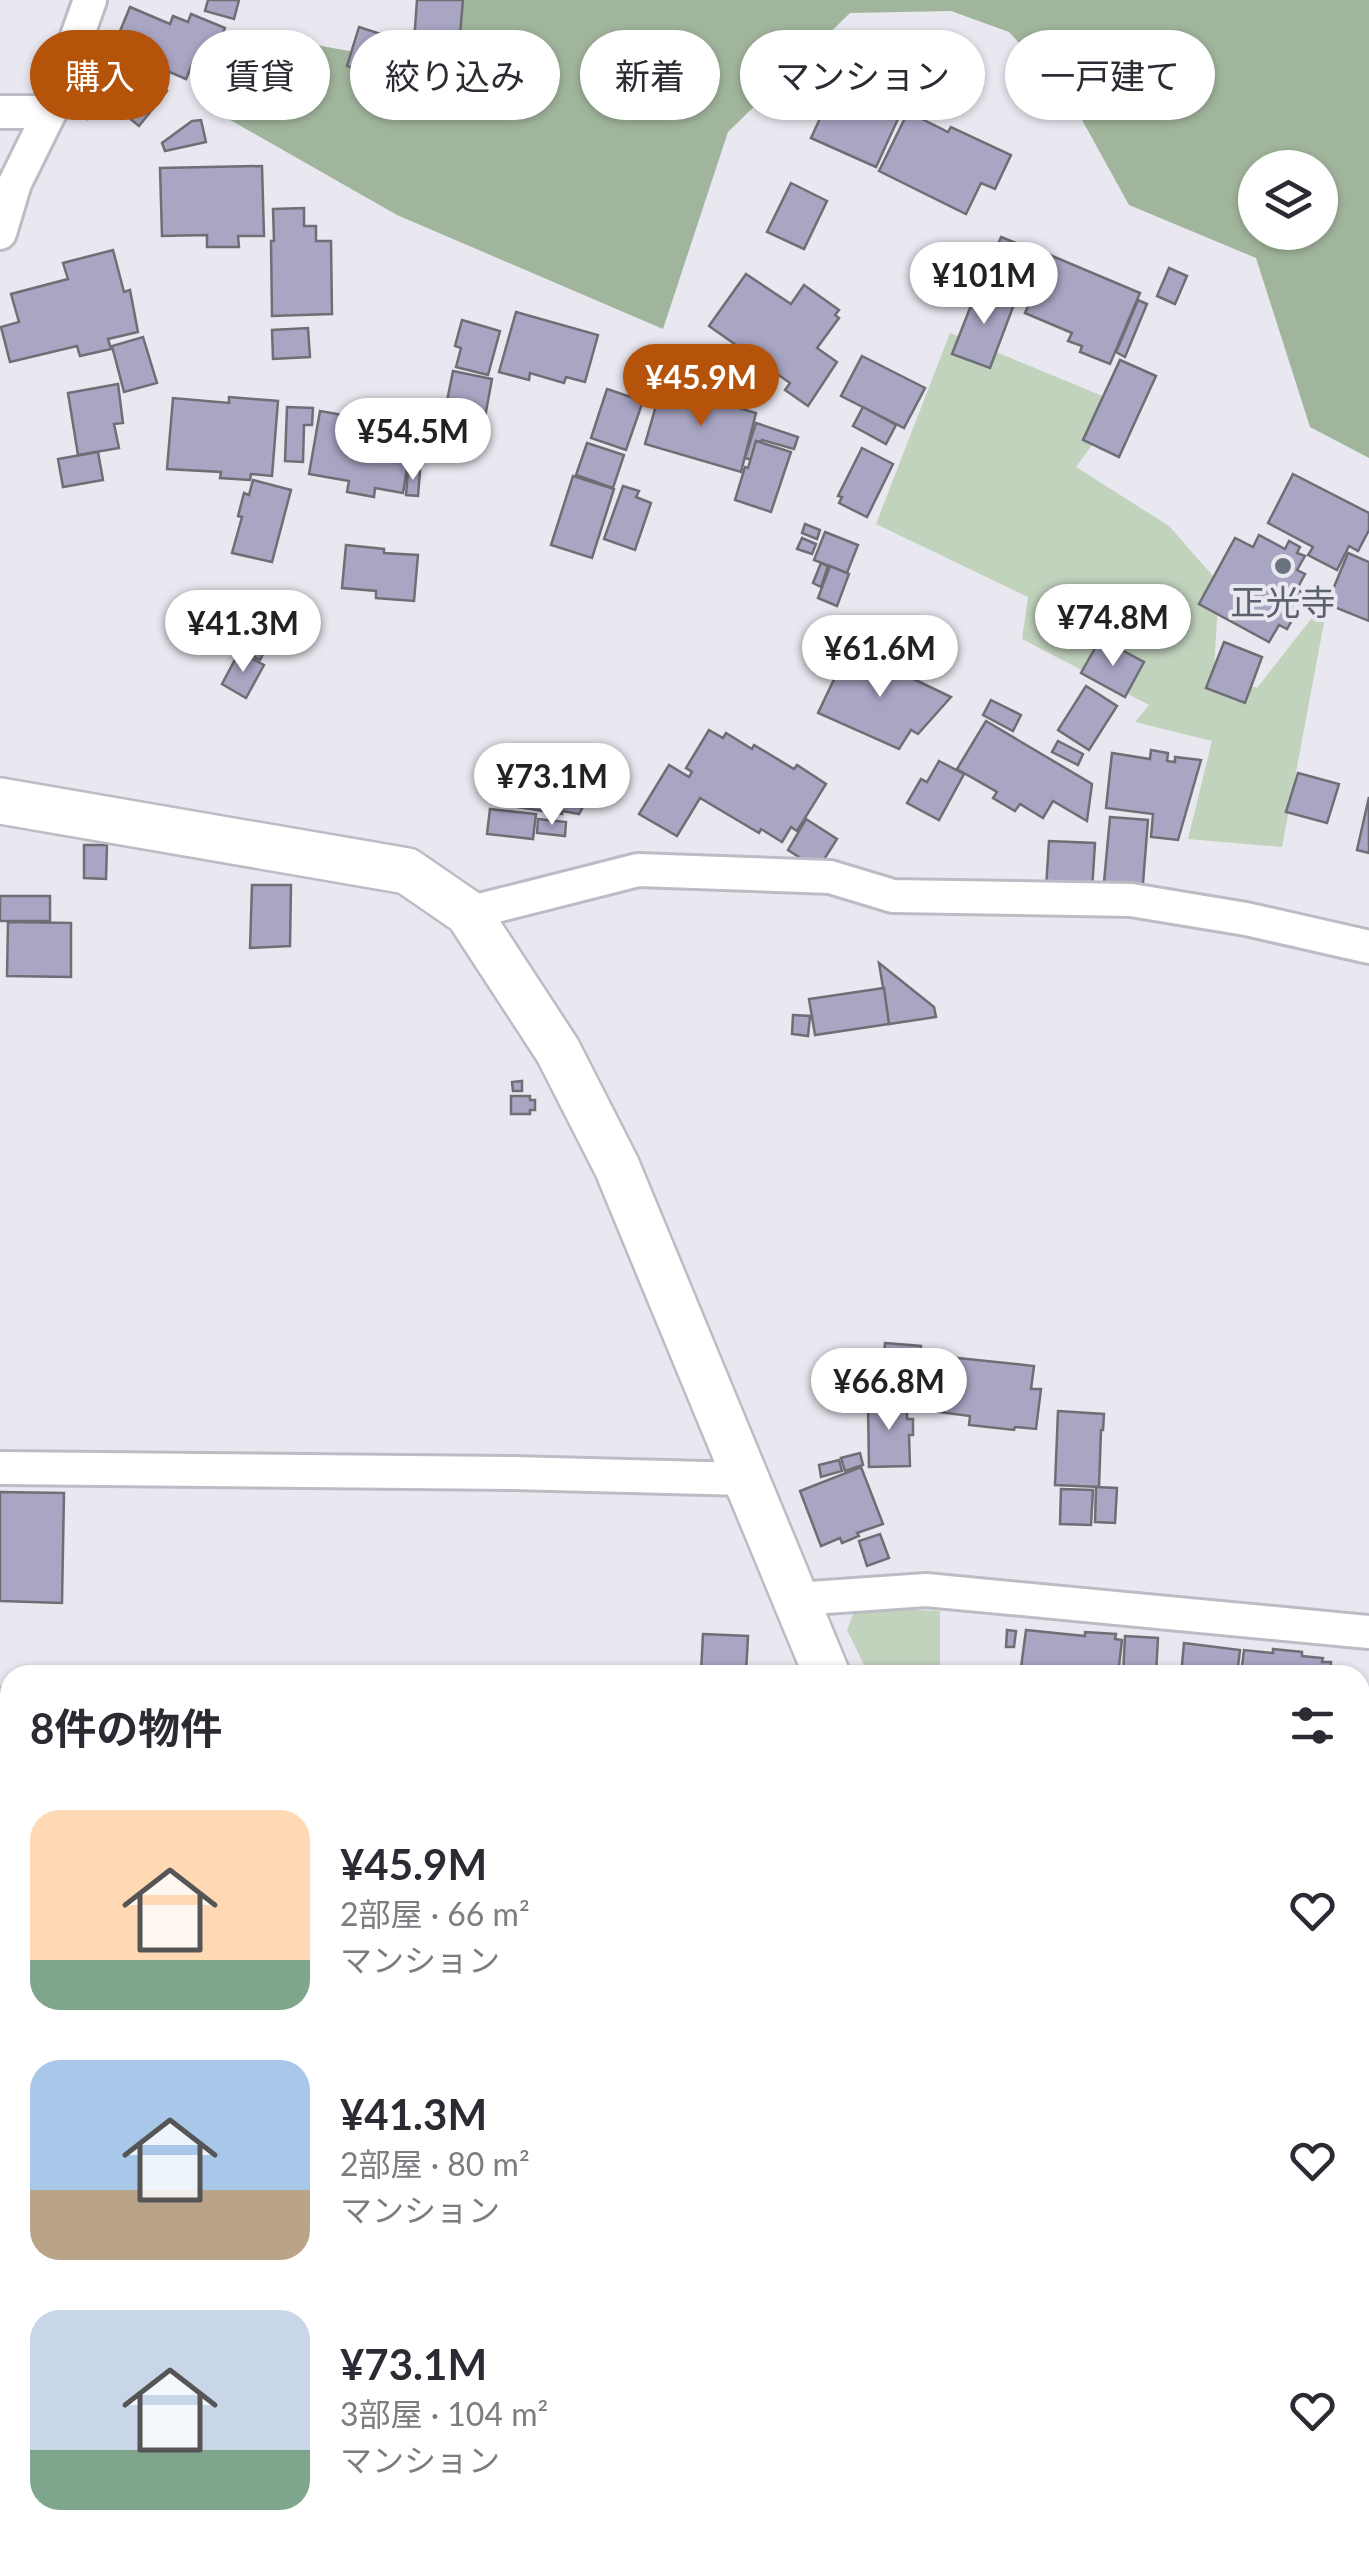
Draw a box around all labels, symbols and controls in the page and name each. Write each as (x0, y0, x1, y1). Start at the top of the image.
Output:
chip: 購入 (30, 30, 170, 120)
chip: 賃貸 (190, 30, 330, 120)
chip: 絞り込み (350, 30, 560, 120)
chip: 新着 (580, 30, 720, 120)
chip: マンション (740, 30, 985, 120)
chip: 一戸建て (1005, 30, 1215, 120)
map controls (1238, 150, 1338, 250)
button: layers (1238, 150, 1338, 250)
pin: ¥101M (914, 242, 1054, 327)
text: ¥101M (932, 255, 1036, 294)
pin: ¥45.9M (620, 344, 782, 429)
text: ¥45.9M (645, 357, 757, 396)
pin: ¥54.5M (332, 398, 494, 483)
text: ¥54.5M (357, 411, 469, 450)
marker: 正光寺 (1272, 555, 1294, 577)
place label: 正光寺 (1230, 580, 1336, 622)
pin: ¥74.8M (1032, 584, 1194, 669)
pin: ¥41.3M (162, 590, 324, 675)
text: ¥74.8M (1057, 597, 1169, 636)
text: ¥41.3M (187, 603, 299, 642)
pin: ¥61.6M (799, 615, 961, 700)
text: ¥61.6M (824, 628, 936, 667)
pin: ¥73.1M (471, 743, 633, 828)
text: ¥73.1M (496, 756, 608, 795)
pin: ¥66.8M (808, 1348, 970, 1433)
text: ¥66.8M (833, 1361, 945, 1400)
icon: filters (1285, 1698, 1340, 1753)
text: 8件の物件 (30, 1703, 222, 1753)
text: ¥45.9M (340, 1839, 487, 1889)
icon: home (110, 1850, 230, 1970)
icon: heart (1285, 1883, 1340, 1938)
text: 2部屋 · 66 m² (340, 1894, 530, 1933)
text: マンション (340, 1940, 500, 1979)
text: ¥41.3M (340, 2089, 487, 2139)
icon: home (110, 2100, 230, 2220)
icon: heart (1285, 2133, 1340, 2188)
text: 2部屋 · 80 m² (340, 2144, 530, 2183)
text: マンション (340, 2190, 500, 2229)
text: ¥73.1M (340, 2339, 487, 2389)
icon: home (110, 2350, 230, 2470)
icon: heart (1285, 2383, 1340, 2438)
text: 3部屋 · 104 m² (340, 2394, 548, 2433)
text: マンション (340, 2440, 500, 2479)

